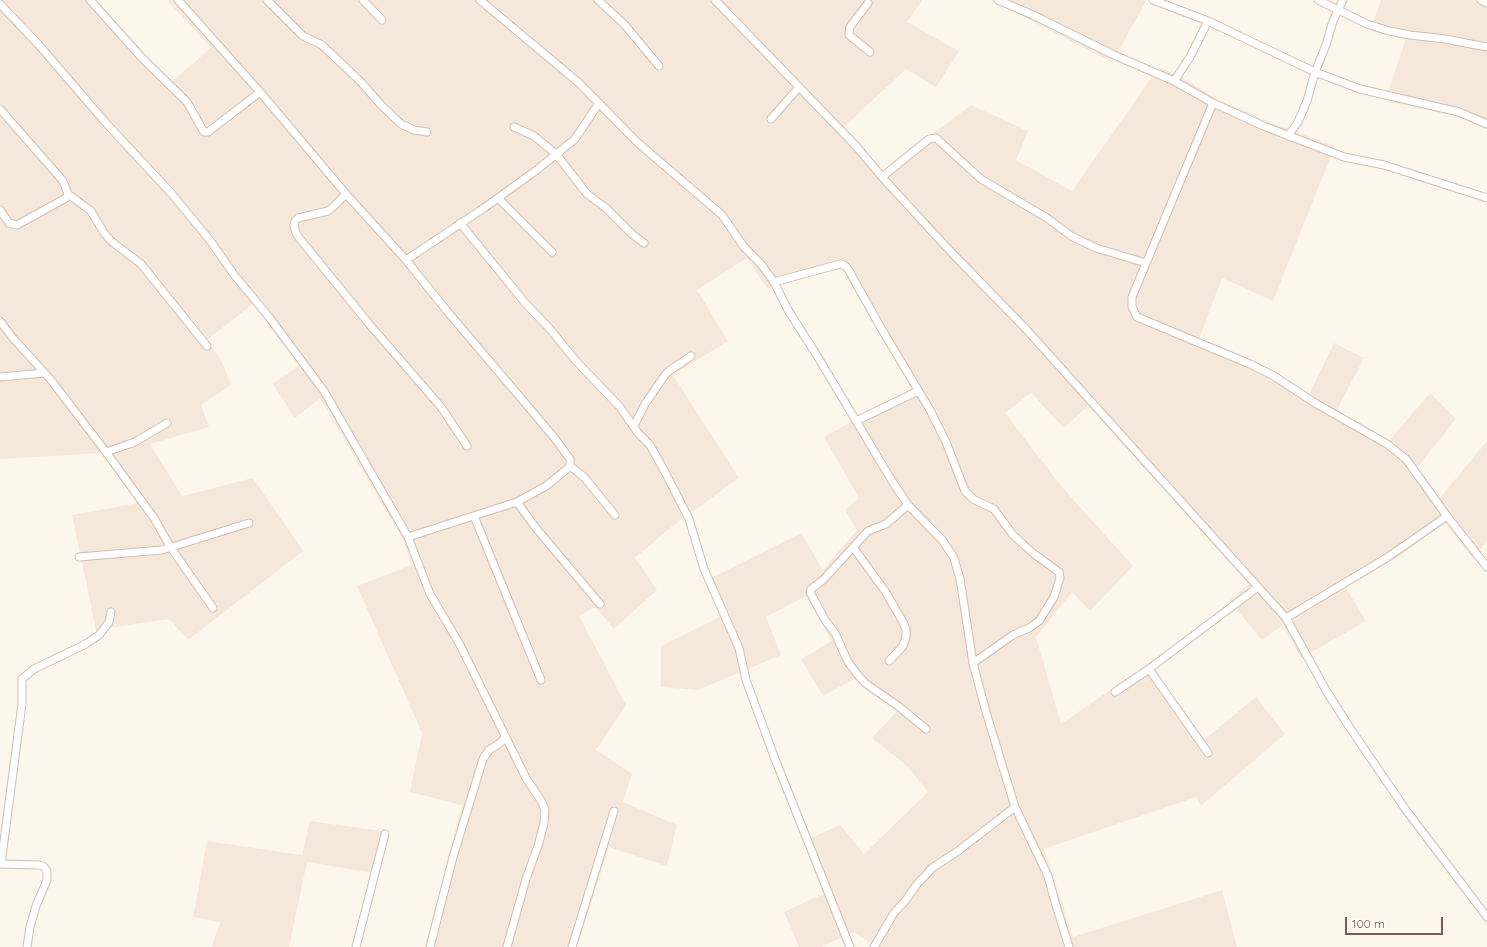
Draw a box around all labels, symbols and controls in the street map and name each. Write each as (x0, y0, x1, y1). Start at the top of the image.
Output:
scale bar (1347, 909, 1445, 935)
text: 100 m (1352, 916, 1385, 931)

